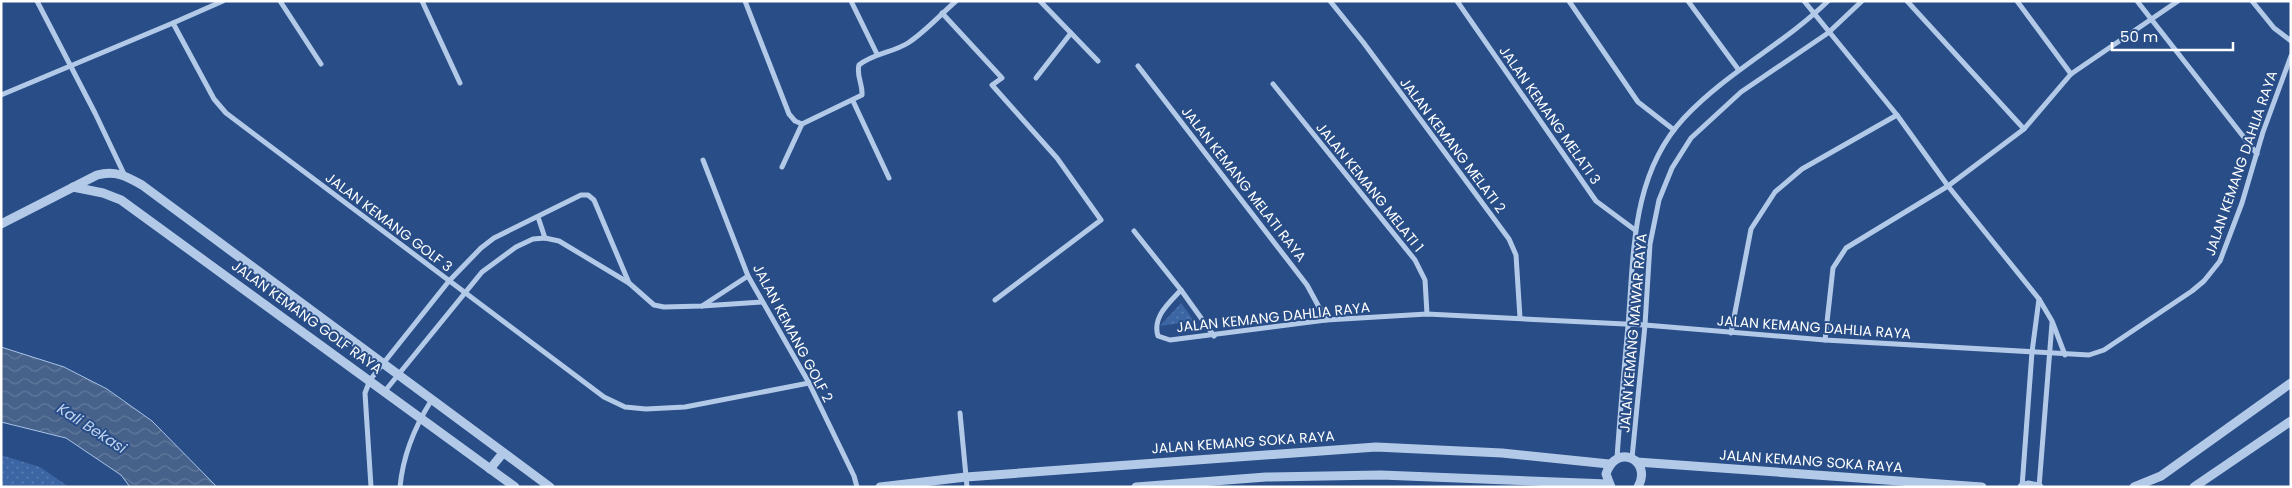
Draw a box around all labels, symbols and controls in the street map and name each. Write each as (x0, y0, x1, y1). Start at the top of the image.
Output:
scale bar (2112, 20, 2233, 52)
text: 50 m (2120, 26, 2158, 47)
street label: JALAN KEMANG MELATI 3 (1494, 42, 1606, 188)
street label: JALAN KEMANG DAHLIA RAYA (2200, 68, 2282, 258)
street label: JALAN KEMANG MELATI 2 (1395, 73, 1511, 217)
street label: JALAN KEMANG MELATI RAYA (1177, 102, 1311, 266)
street label: JALAN KEMANG MELATI 1 (1311, 118, 1429, 256)
street label: JALAN KEMANG GOLF 3 (321, 168, 457, 276)
street label: JALAN KEMANG MAWAR RAYA (1614, 233, 1652, 433)
street label: JALAN KEMANG GOLF RAYA (228, 255, 386, 379)
street label: JALAN KEMANG GOLF 2 (748, 260, 838, 406)
street label: JALAN KEMANG DAHLIA RAYA (1175, 297, 1371, 337)
street label: JALAN KEMANG DAHLIA RAYA (1716, 310, 1912, 344)
water label: Kali Bekasi (53, 398, 131, 458)
street label: JALAN KEMANG SOKA RAYA (1151, 426, 1335, 458)
street label: JALAN KEMANG SOKA RAYA (1719, 445, 1903, 477)

